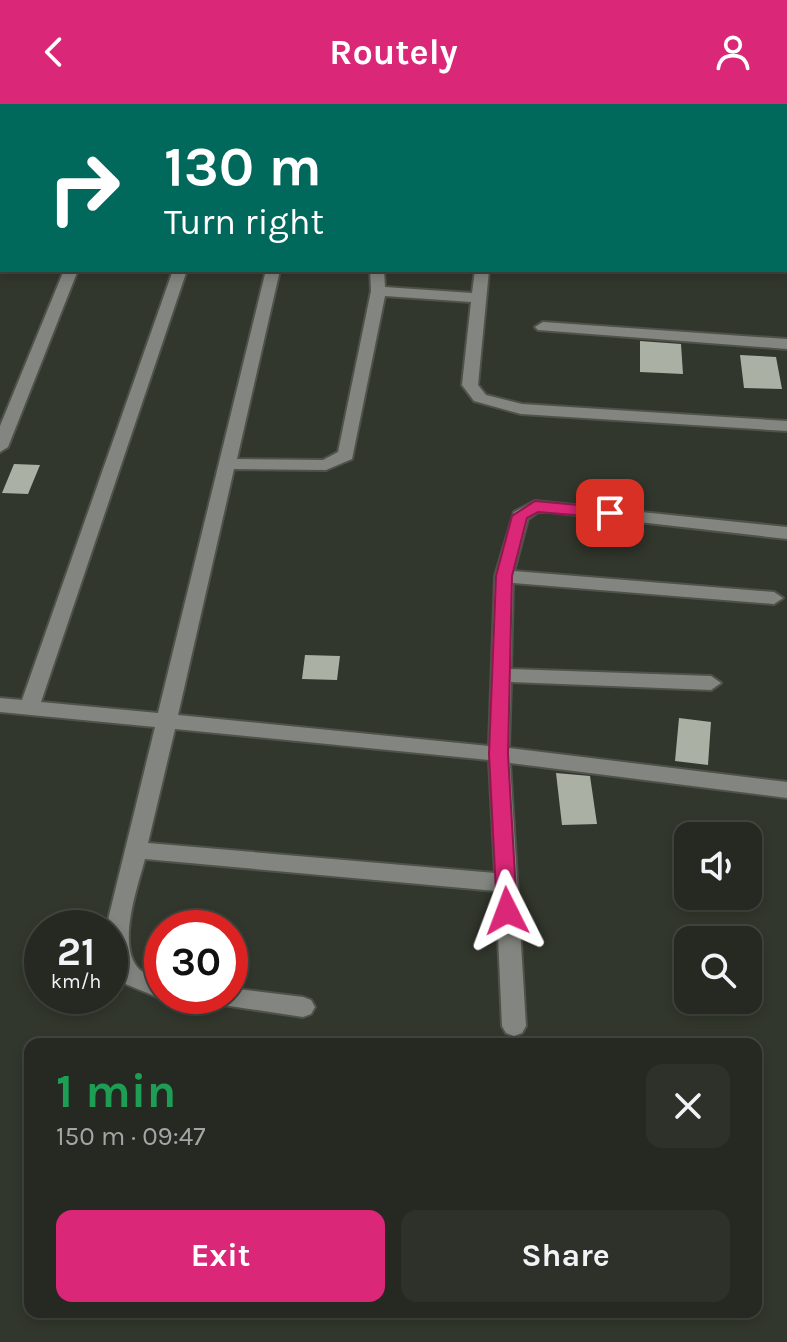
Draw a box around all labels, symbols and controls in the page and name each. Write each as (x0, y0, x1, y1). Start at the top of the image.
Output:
icon: back (32, 30, 76, 74)
icon: person (711, 30, 755, 74)
text: Routely (329, 31, 458, 73)
text: 130 m (164, 134, 322, 199)
icon: right (32, 136, 136, 240)
text: Turn right (164, 201, 324, 243)
pin (576, 479, 644, 547)
icon: arrive (588, 491, 632, 535)
map controls (674, 822, 762, 1014)
button: sound (674, 822, 762, 910)
position arrow (465, 869, 549, 953)
speed limit sign: 30 (144, 910, 248, 1014)
button: search (674, 926, 762, 1014)
text: 21 (57, 928, 95, 975)
text: km/h (51, 970, 101, 993)
text: 1 min (56, 1063, 176, 1119)
button: close (646, 1064, 730, 1148)
text: 150 m · 09:47 (56, 1121, 205, 1152)
button: Exit (56, 1210, 385, 1302)
button: Share (401, 1210, 730, 1302)

